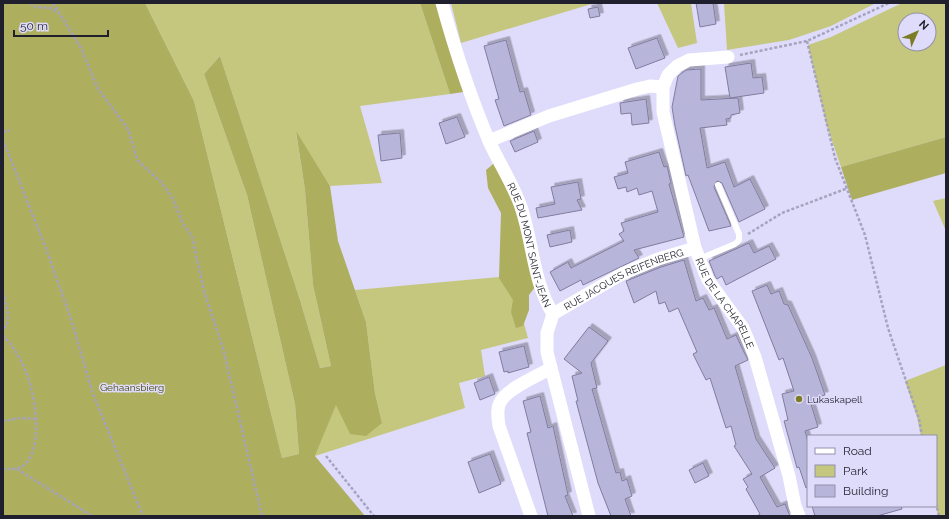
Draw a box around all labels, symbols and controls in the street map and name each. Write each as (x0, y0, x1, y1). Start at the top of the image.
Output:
scale bar (14, 12, 108, 38)
north arrow (897, 12, 937, 52)
text: N (916, 18, 931, 33)
text: 50 m (20, 19, 48, 33)
street label: RUE DU MONT SAINT-JEAN (505, 181, 553, 309)
street label: RUE JACQUES REIFENBERG (562, 247, 685, 313)
street label: RUE DE LA CHAPELLE (693, 256, 756, 350)
park label: Gehaansbierg (100, 382, 164, 393)
marker: Lukaskapell (794, 394, 804, 404)
place label: Lukaskapell (807, 394, 863, 405)
legend (807, 435, 937, 507)
text: Road (843, 444, 872, 458)
text: Park (843, 464, 868, 478)
text: Building (843, 484, 889, 498)

